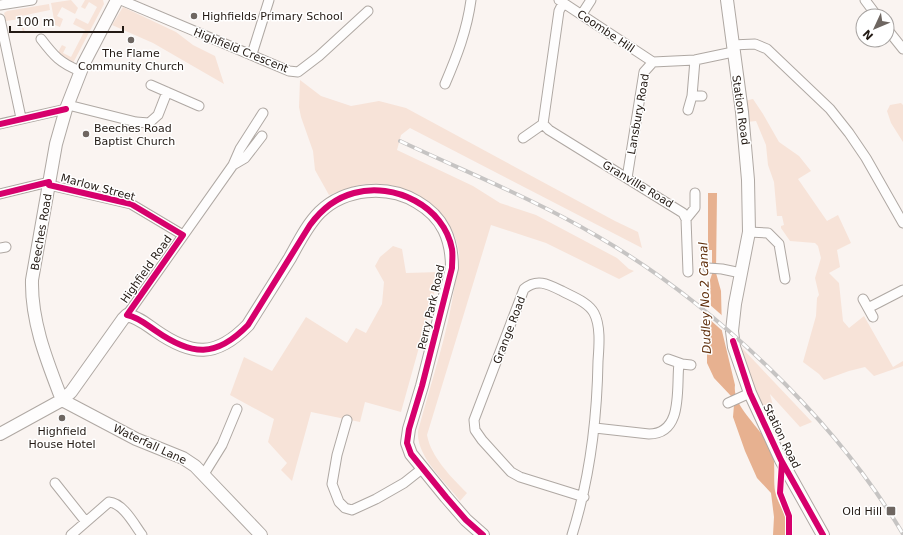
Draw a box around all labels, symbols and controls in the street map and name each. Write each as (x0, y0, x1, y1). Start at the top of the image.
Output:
street label: Coombe Hill (575, 7, 637, 55)
scale bar (10, 8, 123, 34)
north arrow (855, 8, 895, 48)
place label: Highfields Primary School (202, 10, 343, 23)
marker: Highfields Primary School (189, 11, 199, 21)
text: 100 m (16, 15, 54, 29)
street label: Highfield Crescent (192, 26, 291, 76)
text: N (860, 27, 876, 42)
marker: The Flame Community Church (126, 35, 136, 45)
place label: The Flame Community Church (78, 47, 184, 73)
street label: Lansbury Road (625, 73, 652, 155)
street label: Station Road (729, 74, 752, 146)
place label: Beeches Road Baptist Church (94, 122, 175, 148)
marker: Beeches Road Baptist Church (81, 129, 91, 139)
street label: Granville Road (600, 158, 676, 211)
street label: Marlow Street (59, 171, 137, 204)
street label: Beeches Road (28, 193, 55, 271)
street label: Highfield Road (118, 233, 175, 306)
water label: Dudley No.2 Canal (696, 241, 714, 354)
street label: Perry Park Road (415, 263, 448, 351)
street label: Grange Road (491, 294, 528, 366)
street label: Station Road (760, 402, 803, 471)
marker: Highfield House Hotel (57, 413, 67, 423)
street label: Waterfall Lane (111, 422, 189, 467)
place label: Highfield House Hotel (28, 425, 96, 451)
place label: Old Hill (842, 505, 882, 518)
marker: Old Hill (885, 505, 897, 517)

